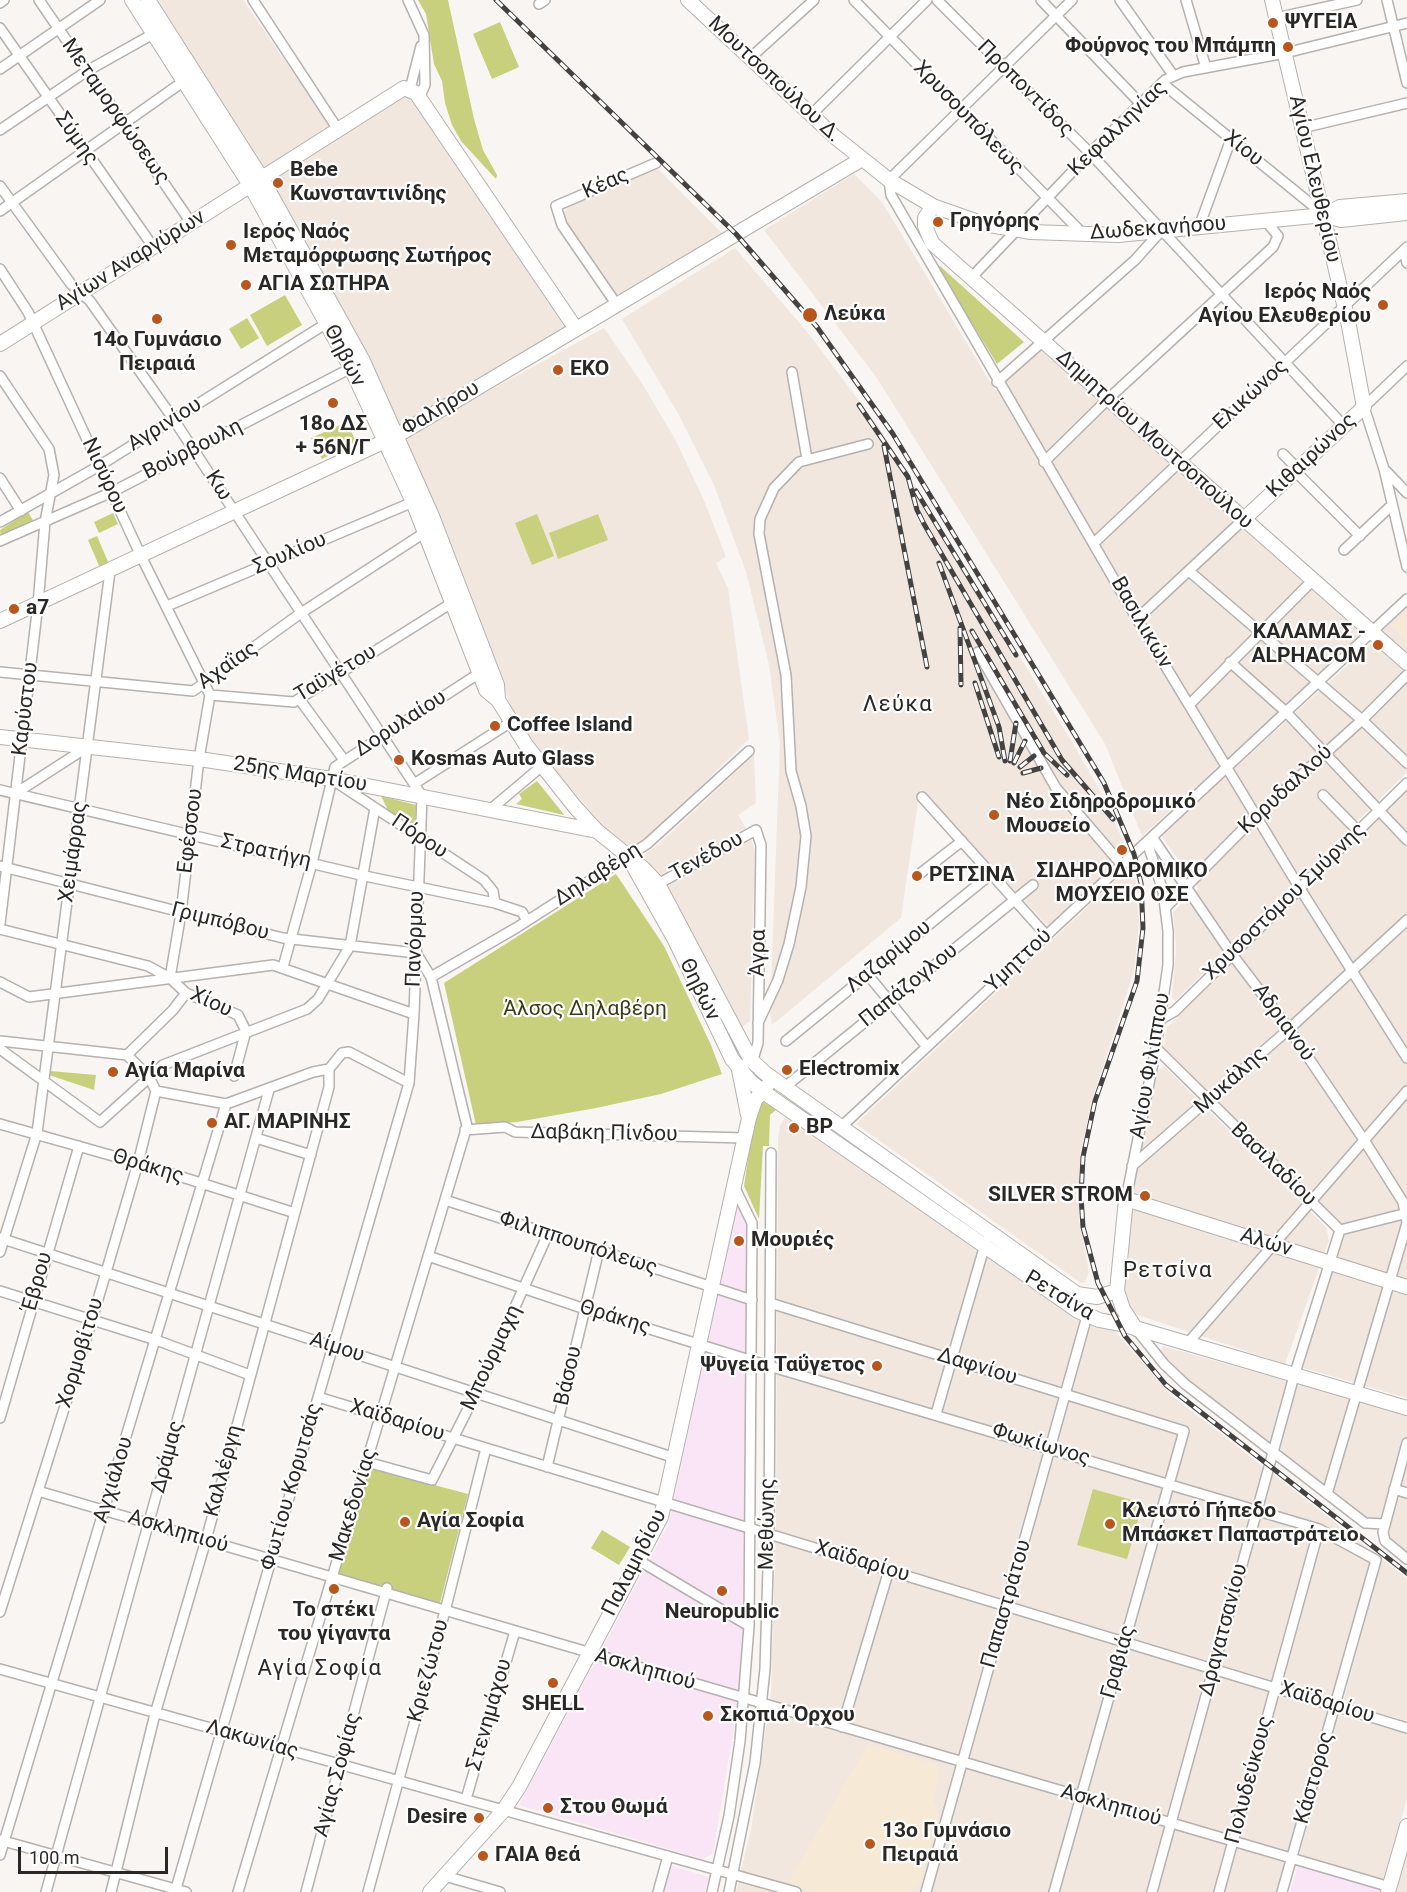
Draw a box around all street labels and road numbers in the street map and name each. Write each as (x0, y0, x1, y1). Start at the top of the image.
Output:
street label: Μουτσοπούλου Δ. (702, 12, 846, 148)
street label: Μεταμορφώσεως (55, 34, 175, 190)
street label: Προποντίδος (971, 35, 1079, 143)
street label: Χρυσουπόλεως (908, 56, 1028, 180)
street label: Κεφαλληνίας (1064, 76, 1172, 182)
street label: Αγίου Ελευθερίου (1282, 93, 1346, 265)
street label: Σύμης (49, 108, 103, 170)
street label: Χίου (1218, 126, 1268, 172)
street label: Κέας (579, 163, 633, 205)
street label: Αγίων Αναργύρων (52, 205, 210, 317)
street label: Δωδεκανήσου (1089, 212, 1227, 246)
street label: Θηβών (318, 321, 370, 391)
street label: Δημητρίου Μουτσοπούλου (1050, 345, 1258, 535)
street label: Ελικώνος (1209, 354, 1293, 436)
street label: Φαλήρου (398, 376, 484, 442)
street label: Αγρινίου (123, 393, 207, 457)
street label: Κιθαιρώνος (1262, 408, 1362, 504)
street label: Βούρβουλη (139, 414, 247, 486)
street label: Νισύρου (76, 434, 132, 518)
street label: Κω (199, 466, 237, 506)
street label: Σουλίου (249, 527, 331, 581)
street label: Βασιλικών (1105, 573, 1177, 673)
street label: Αχαΐας (193, 636, 263, 696)
street label: Ταϋγέτου (291, 640, 381, 708)
street label: Καρύστου (8, 661, 44, 757)
street label: Δορυλαίου (351, 685, 451, 763)
street label: Κορυδαλλού (1234, 740, 1338, 840)
street label: 25ης Μαρτίου (231, 752, 369, 798)
street label: Εφέσσου (173, 787, 209, 875)
street label: Χειμάρρας (54, 800, 94, 904)
street label: Πόρου (386, 809, 452, 865)
street label: Χρυσοστόμου Σμύρνης (1198, 818, 1372, 986)
street label: Τενέδου (666, 827, 748, 887)
street label: Στρατήγη (218, 829, 314, 875)
street label: Δηλαβέρη (550, 838, 646, 912)
street label: Πανόρμου (402, 891, 430, 987)
street label: Γριμπόβου (169, 898, 271, 946)
street label: Λαζαρίμου (841, 915, 937, 999)
street label: Υμηττού (981, 924, 1057, 998)
street label: Άγρα (746, 929, 772, 977)
street label: Παπάζογλου (855, 939, 963, 1033)
street label: Θηβών (673, 955, 725, 1025)
street label: Αδριανού (1247, 979, 1319, 1067)
street label: Χίου (186, 982, 236, 1024)
street label: Αγίου Φιλίππου (1126, 991, 1176, 1141)
street label: Μυκάλης (1190, 1042, 1272, 1120)
street label: Βασιλαδίου (1225, 1118, 1321, 1212)
street label: Δαβάκη Πίνδου (530, 1120, 678, 1148)
street label: Θράκης (109, 1144, 187, 1190)
street label: Φιλιππουπόλεως (496, 1207, 660, 1281)
street label: Αλών (1237, 1223, 1295, 1263)
street label: Έβρου (18, 1249, 58, 1315)
street label: Ρετσίνα (1020, 1266, 1098, 1326)
street label: Χορμοβίτου (52, 1295, 110, 1411)
street label: Θράκης (576, 1295, 654, 1341)
street label: Μπούρμαχη (457, 1301, 527, 1415)
street label: Αίμου (307, 1327, 367, 1369)
street label: Δαφνίου (934, 1343, 1020, 1391)
street label: Βάσου (550, 1344, 588, 1408)
street label: Χαϊδαρίου (347, 1395, 447, 1447)
street label: Φωτίου Κορυτσάς (256, 1400, 328, 1574)
street label: Δράμας (146, 1418, 190, 1496)
street label: Φωκίωνος (989, 1418, 1093, 1472)
street label: Καλλέργη (200, 1422, 248, 1520)
street label: Αγχιάλου (89, 1434, 139, 1526)
street label: Μακεδονίας (325, 1445, 383, 1565)
street label: Μεθώνης (755, 1478, 781, 1570)
street label: Ασκληπιού (125, 1505, 231, 1559)
street label: Παλαμηδίου (597, 1505, 673, 1621)
street label: Χαϊδαρίου (812, 1536, 912, 1588)
street label: Παπαστράτου (977, 1537, 1037, 1671)
street label: Δραγατσανίου (1194, 1561, 1254, 1699)
street label: Κριεζώτου (403, 1617, 455, 1725)
street label: Γραβιάς (1097, 1623, 1141, 1701)
street label: Ασκληπιού (592, 1644, 698, 1696)
street label: Στενημάχου (462, 1656, 518, 1774)
street label: Χαϊδαρίου (1277, 1677, 1377, 1729)
street label: Αγίας Σοφίας (309, 1710, 367, 1840)
street label: Πολυδεύκους (1221, 1713, 1279, 1847)
street label: Λακωνίας (203, 1715, 301, 1765)
street label: Κάστορος (1290, 1729, 1340, 1827)
street label: Ασκληπιού (1058, 1780, 1164, 1832)

